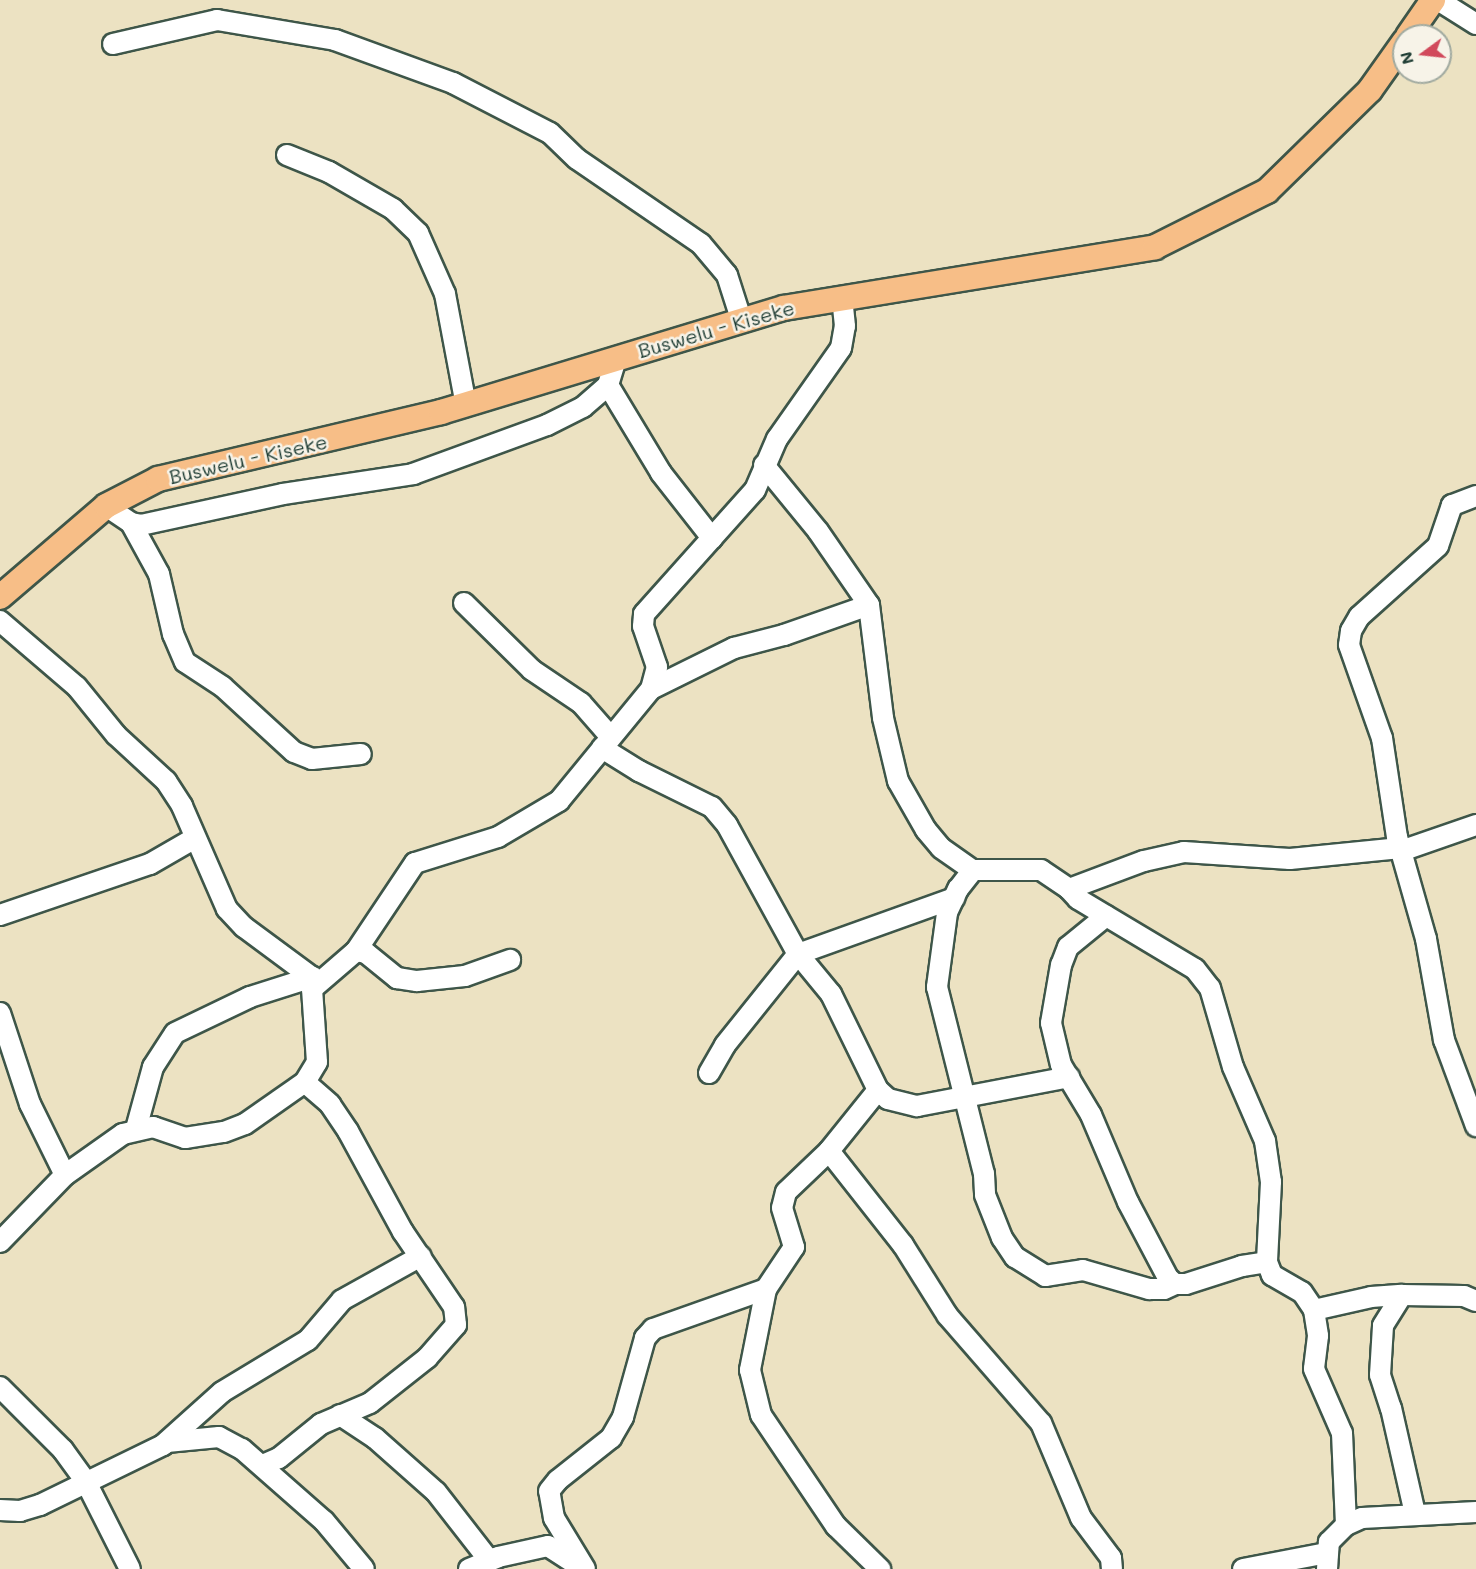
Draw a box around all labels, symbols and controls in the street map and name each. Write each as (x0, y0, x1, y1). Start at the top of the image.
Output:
north arrow (1392, 24, 1452, 84)
text: N (1394, 50, 1418, 67)
street label: Buswelu - Kiseke (635, 295, 797, 363)
street label: Buswelu - Kiseke (167, 429, 329, 489)

